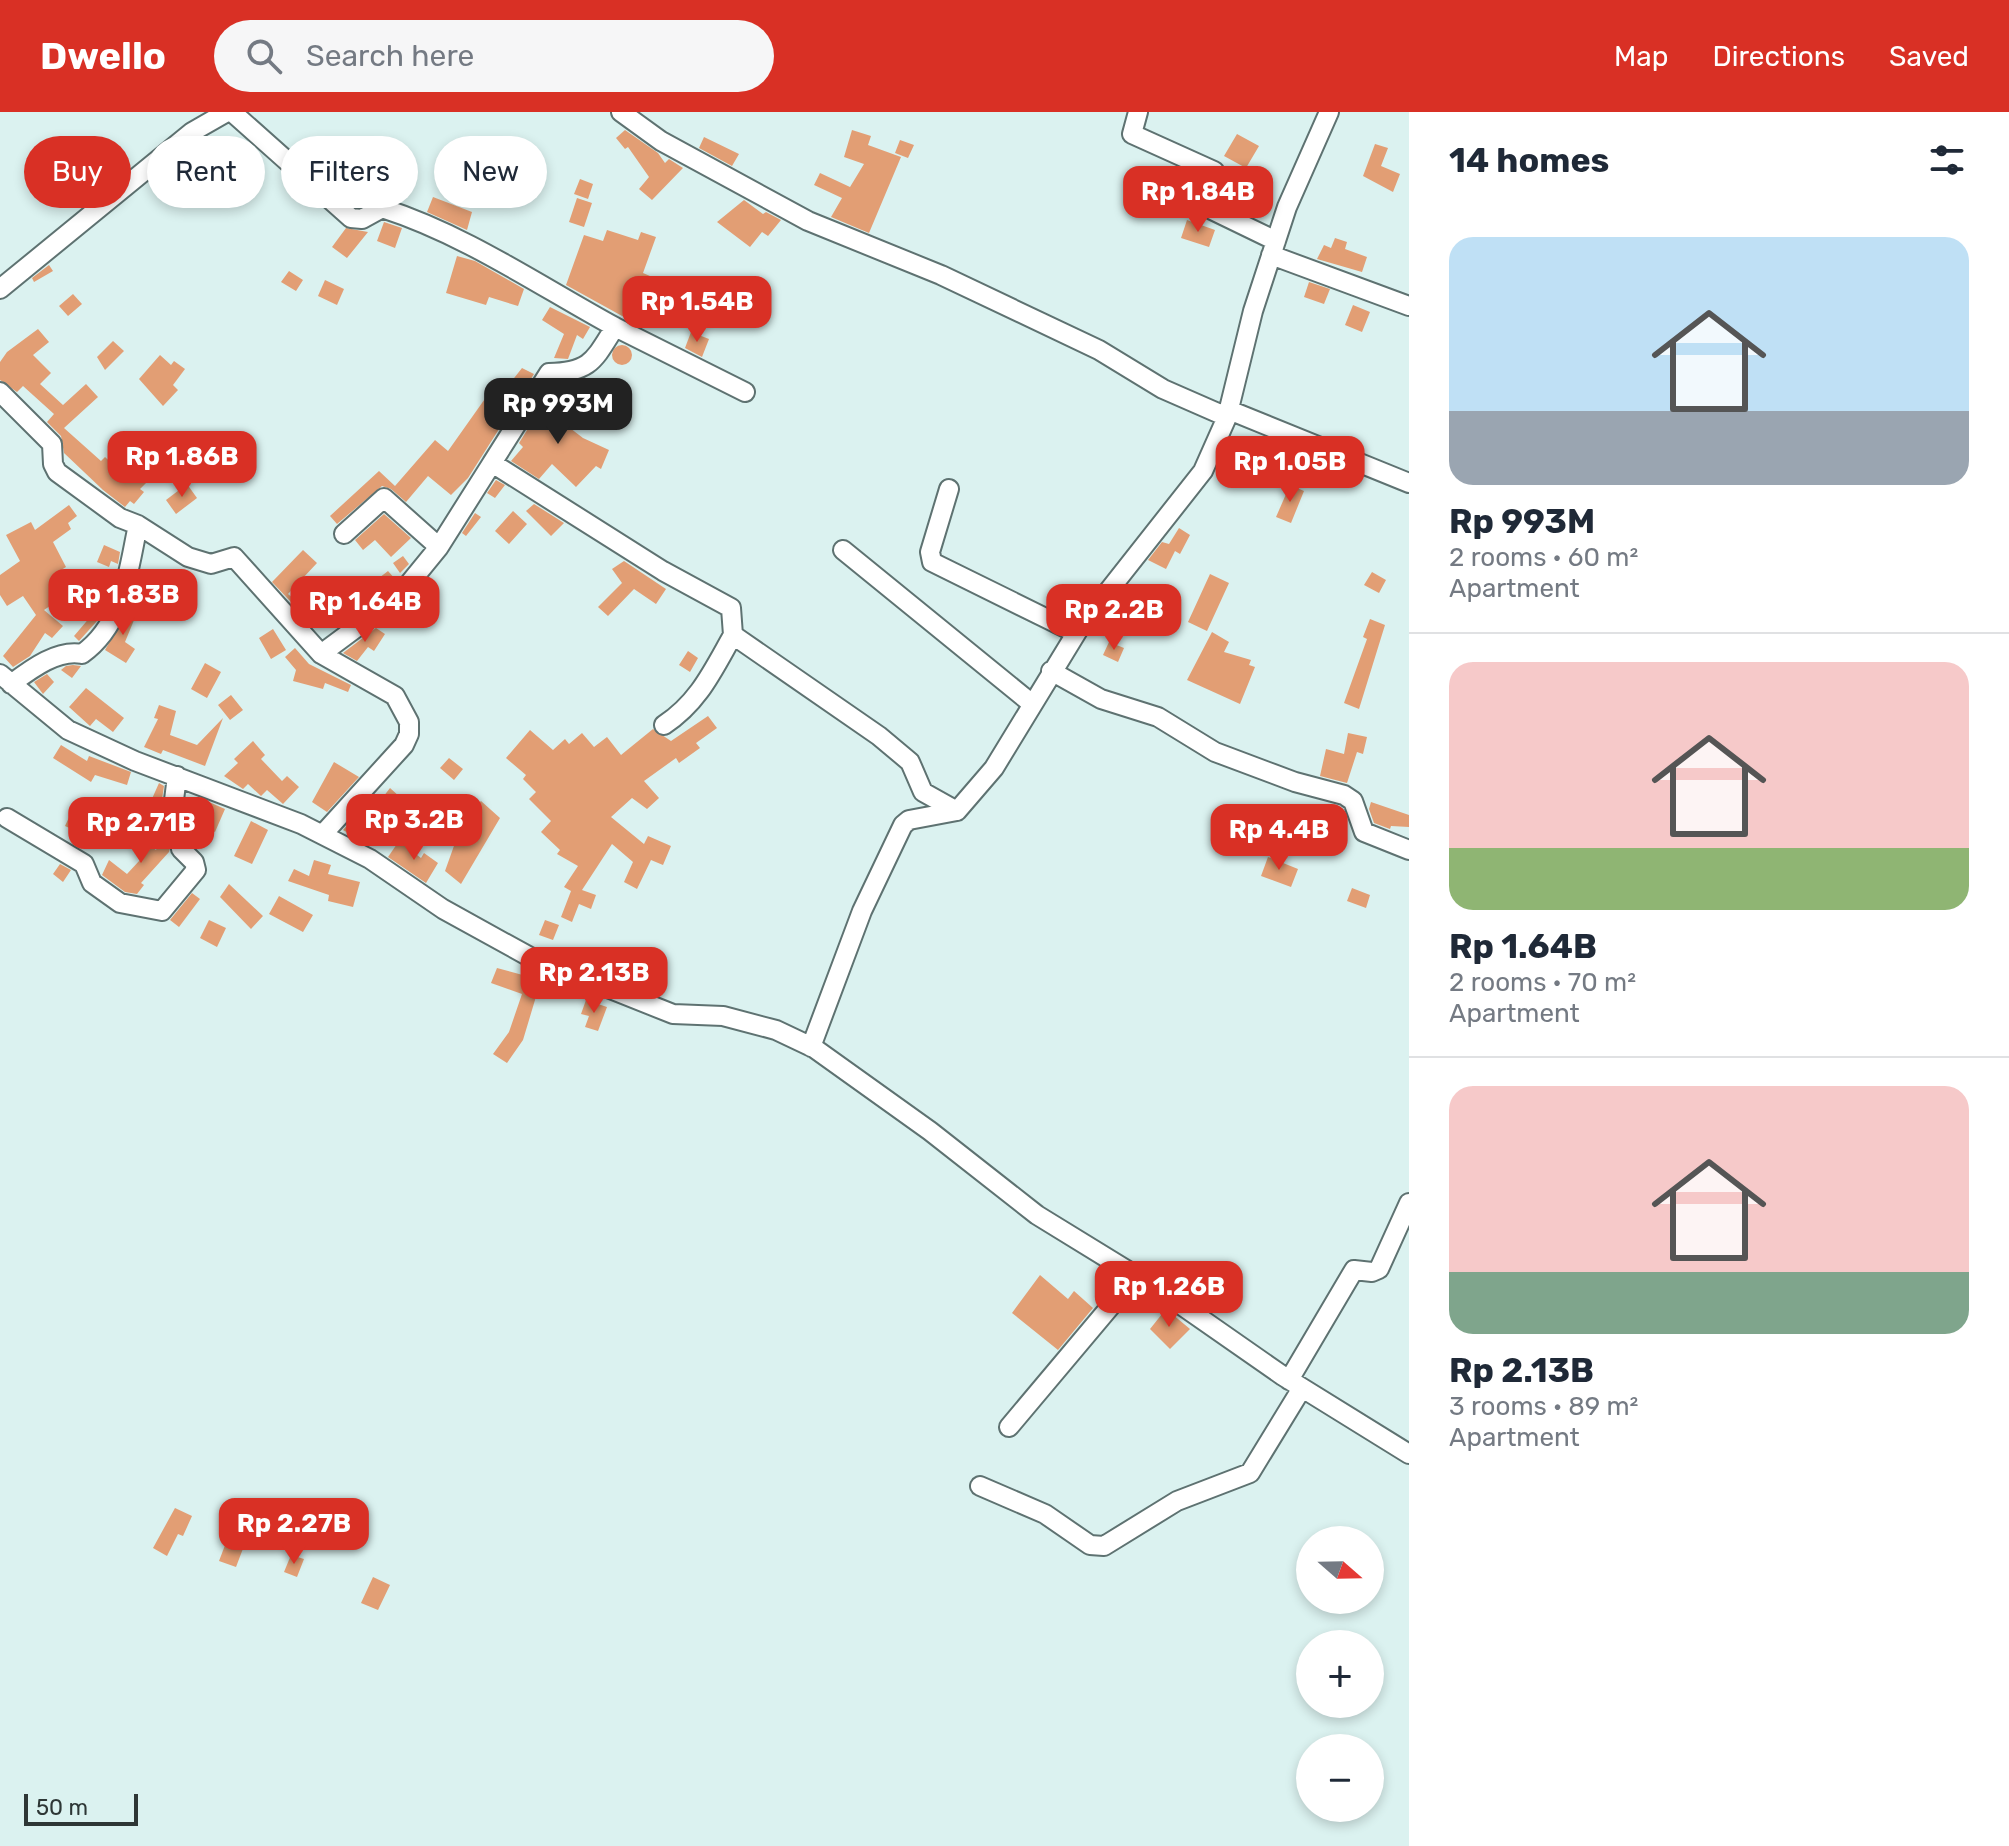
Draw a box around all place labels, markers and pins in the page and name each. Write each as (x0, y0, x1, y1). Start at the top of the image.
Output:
pin: Rp 1.84B (1115, 166, 1281, 234)
pin: Rp 1.54B (614, 276, 780, 344)
pin: Rp 993M (484, 378, 632, 446)
pin: Rp 1.86B (99, 431, 265, 499)
pin: Rp 1.05B (1207, 436, 1373, 504)
pin: Rp 1.83B (40, 569, 206, 637)
pin: Rp 1.64B (282, 576, 448, 644)
pin: Rp 2.2B (1040, 584, 1188, 652)
pin: Rp 3.2B (340, 794, 488, 862)
pin: Rp 2.71B (58, 797, 224, 865)
pin: Rp 4.4B (1205, 804, 1353, 872)
pin: Rp 2.13B (511, 947, 677, 1015)
pin: Rp 1.26B (1086, 1261, 1252, 1329)
pin: Rp 2.27B (211, 1498, 377, 1566)

